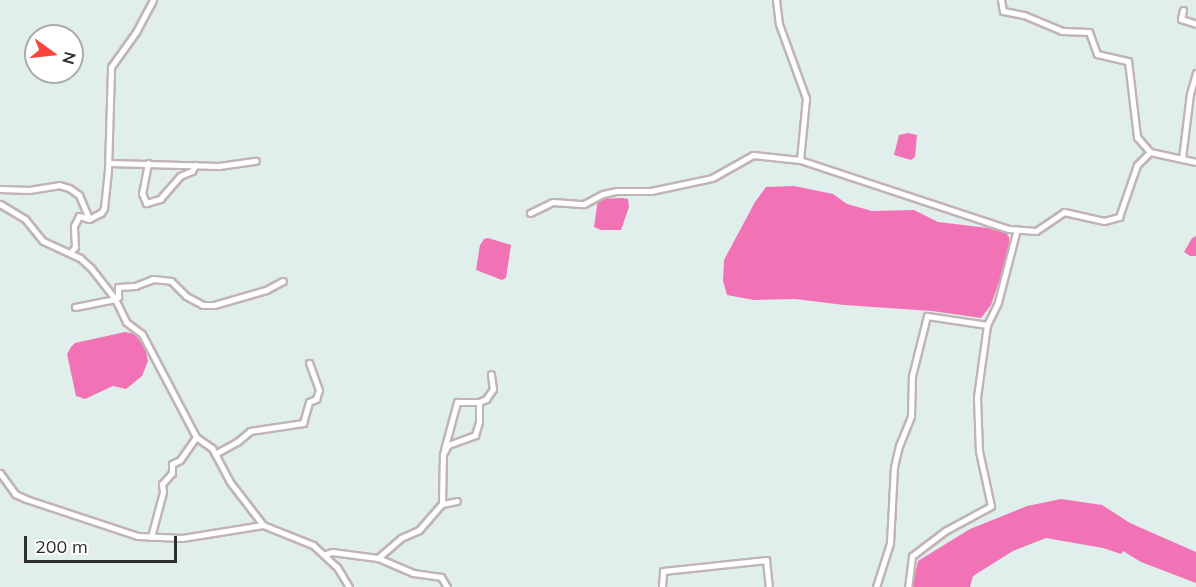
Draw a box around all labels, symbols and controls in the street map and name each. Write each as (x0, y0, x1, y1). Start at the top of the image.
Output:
north arrow (24, 24, 84, 84)
text: N (58, 50, 81, 67)
scale bar (27, 524, 180, 562)
text: 200 m (35, 535, 88, 558)

